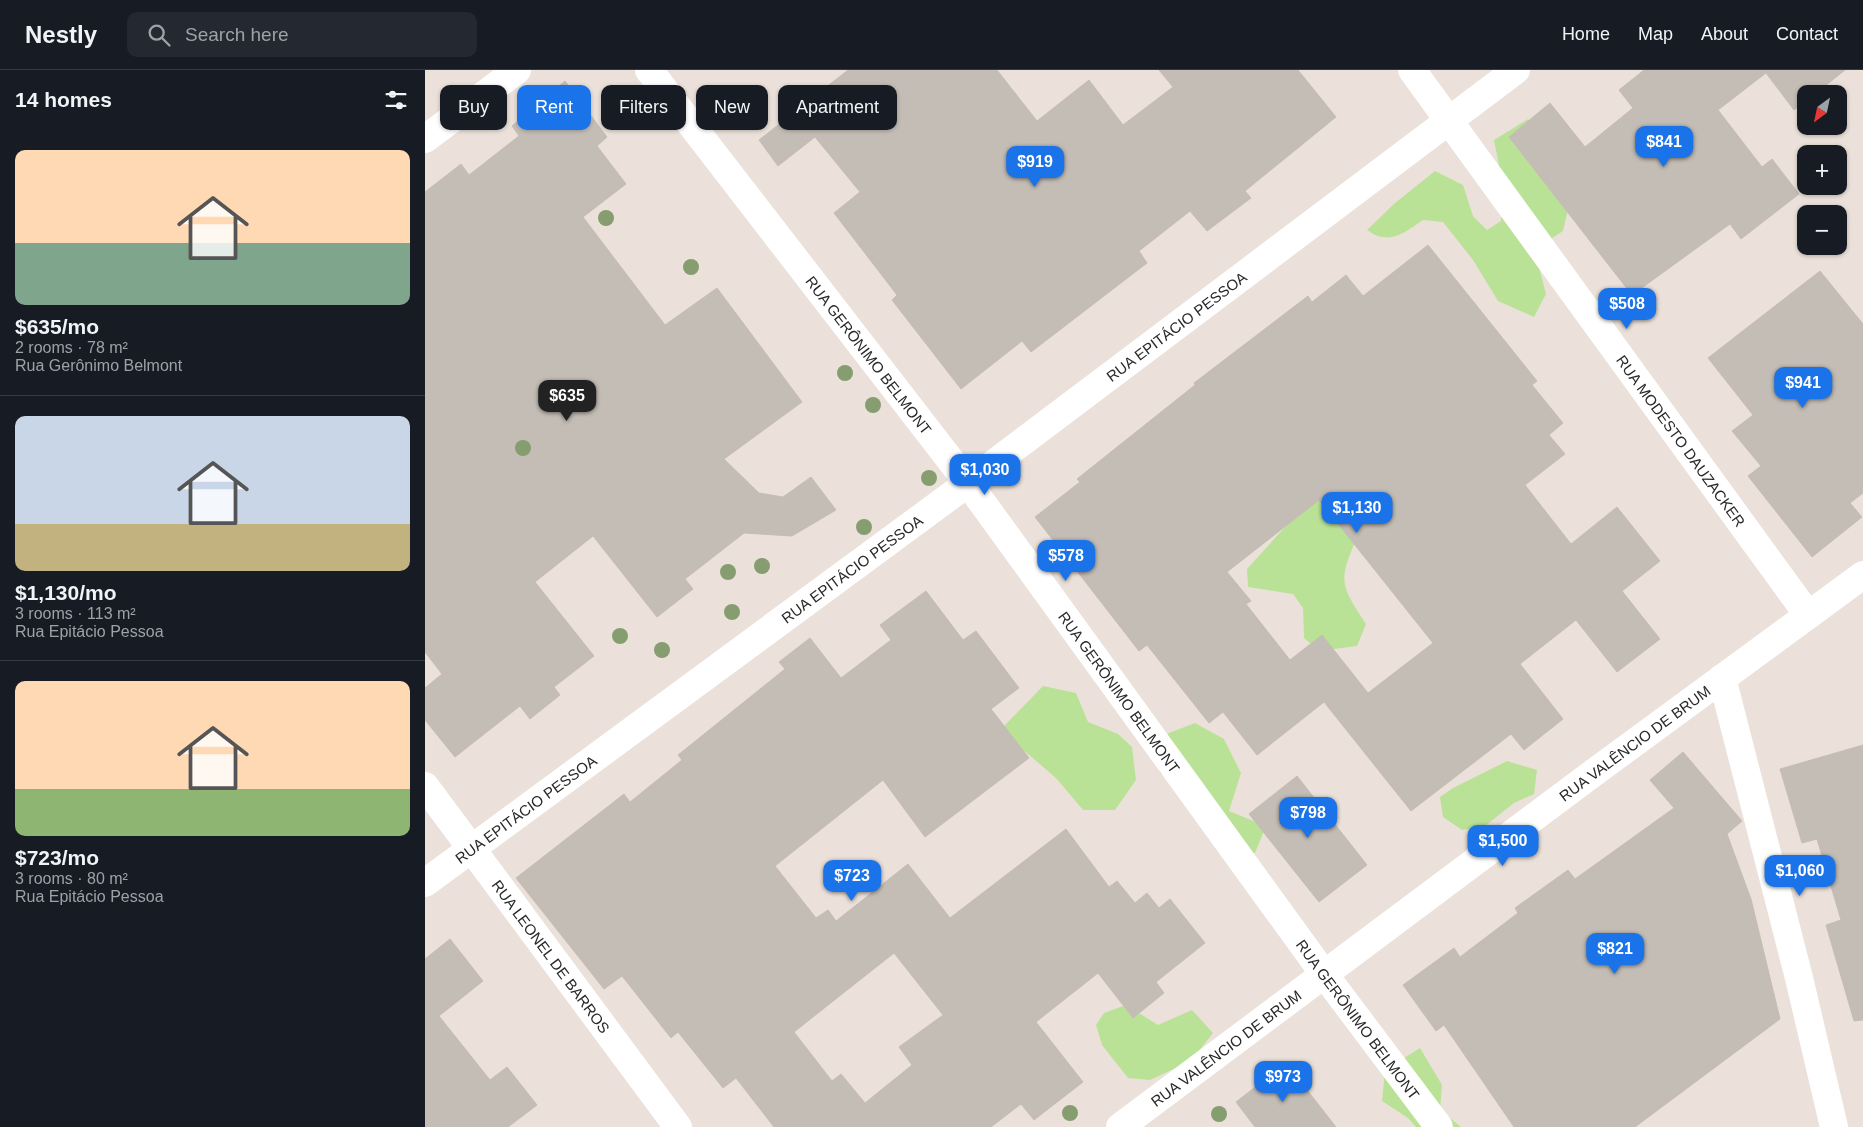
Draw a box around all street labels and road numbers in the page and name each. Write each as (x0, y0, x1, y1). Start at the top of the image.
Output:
street label: RUA EPITÁCIO PESSOA (1103, 268, 1250, 384)
street label: RUA GERÔNIMO BELMONT (803, 272, 935, 437)
street label: RUA MODESTO DAUZACKER (1613, 352, 1749, 530)
street label: RUA EPITÁCIO PESSOA (778, 511, 926, 626)
street label: RUA GERÔNIMO BELMONT (1055, 608, 1184, 776)
street label: RUA VALÊNCIO DE BRUM (1556, 682, 1713, 804)
street label: RUA EPITÁCIO PESSOA (452, 751, 600, 866)
street label: RUA LEONEL DE BARROS (489, 876, 614, 1036)
street label: RUA GERÔNIMO BELMONT (1293, 936, 1423, 1102)
street label: RUA VALÊNCIO DE BRUM (1147, 986, 1304, 1110)

